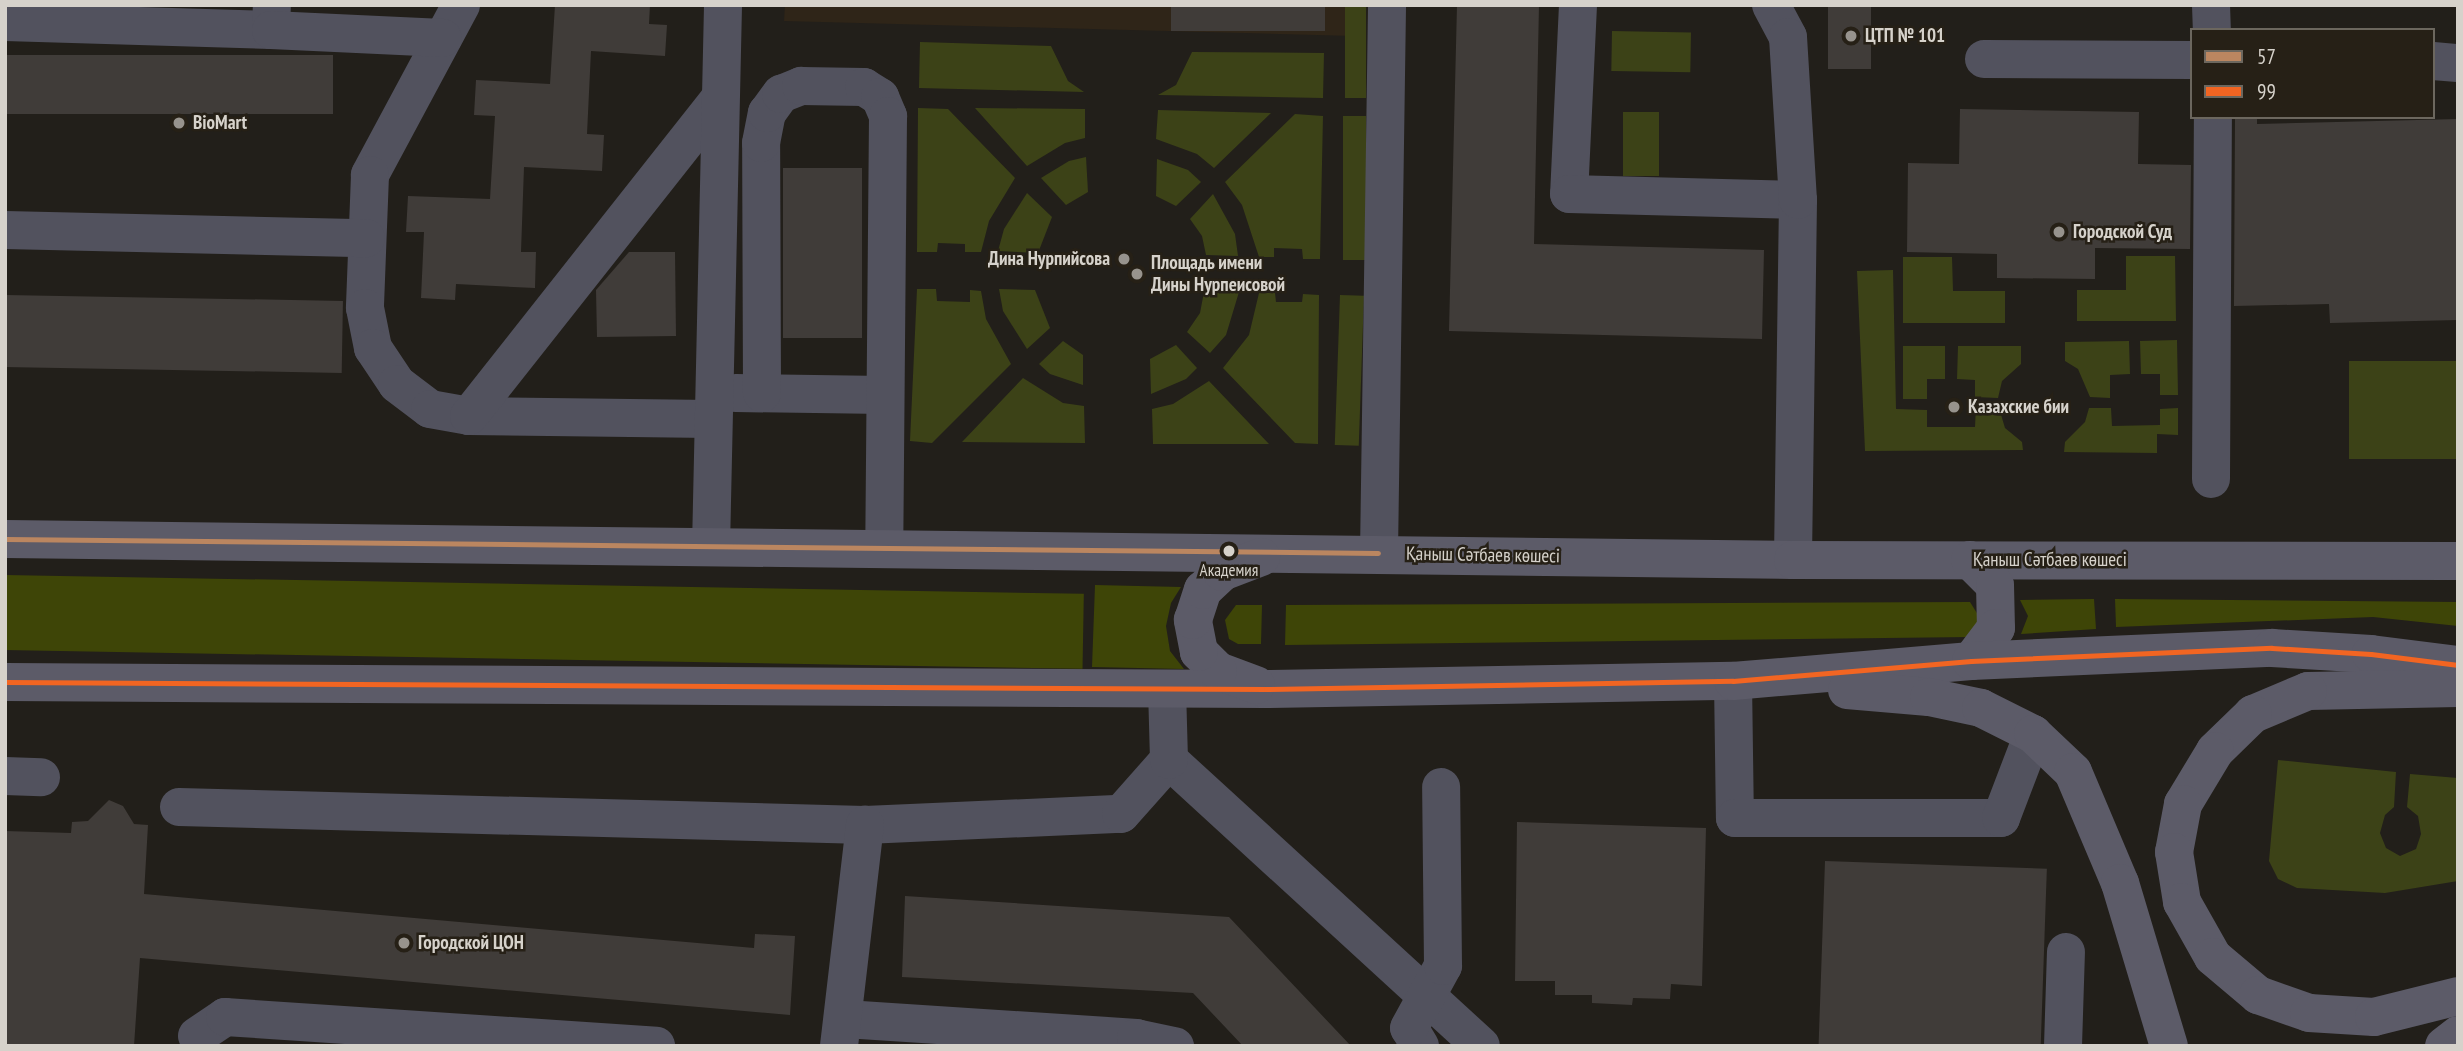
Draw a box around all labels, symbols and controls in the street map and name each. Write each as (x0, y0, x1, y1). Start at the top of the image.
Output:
place label: ЦТП № 101 (1865, 25, 1945, 47)
marker: ЦТП № 101 (1843, 28, 1859, 44)
legend (2190, 28, 2435, 119)
text: 57 (2257, 43, 2276, 70)
text: 99 (2257, 78, 2276, 105)
place label: BioMart (193, 112, 247, 134)
marker: BioMart (171, 115, 187, 131)
place label: Городской Суд (2073, 221, 2172, 243)
marker: Городской Суд (2051, 224, 2067, 240)
place label: Дина Нурпийсова (988, 248, 1110, 270)
marker: Дина Нурпийсова (1116, 251, 1132, 267)
place label: Площадь имени Дины Нурпеисовой (1151, 252, 1285, 296)
marker: Площадь имени Дины Нурпеисовой (1129, 266, 1145, 282)
place label: Казахские бии (1968, 396, 2069, 418)
marker: Казахские бии (1946, 399, 1962, 415)
street label: Қаныш Сәтбаев көшесі (1406, 542, 1560, 568)
marker: Академия (1222, 544, 1236, 558)
street label: Қаныш Сәтбаев көшесі (1973, 549, 2127, 571)
place label: Академия (1200, 561, 1258, 581)
place label: Городской ЦОН (418, 932, 524, 954)
marker: Городской ЦОН (396, 935, 412, 951)

